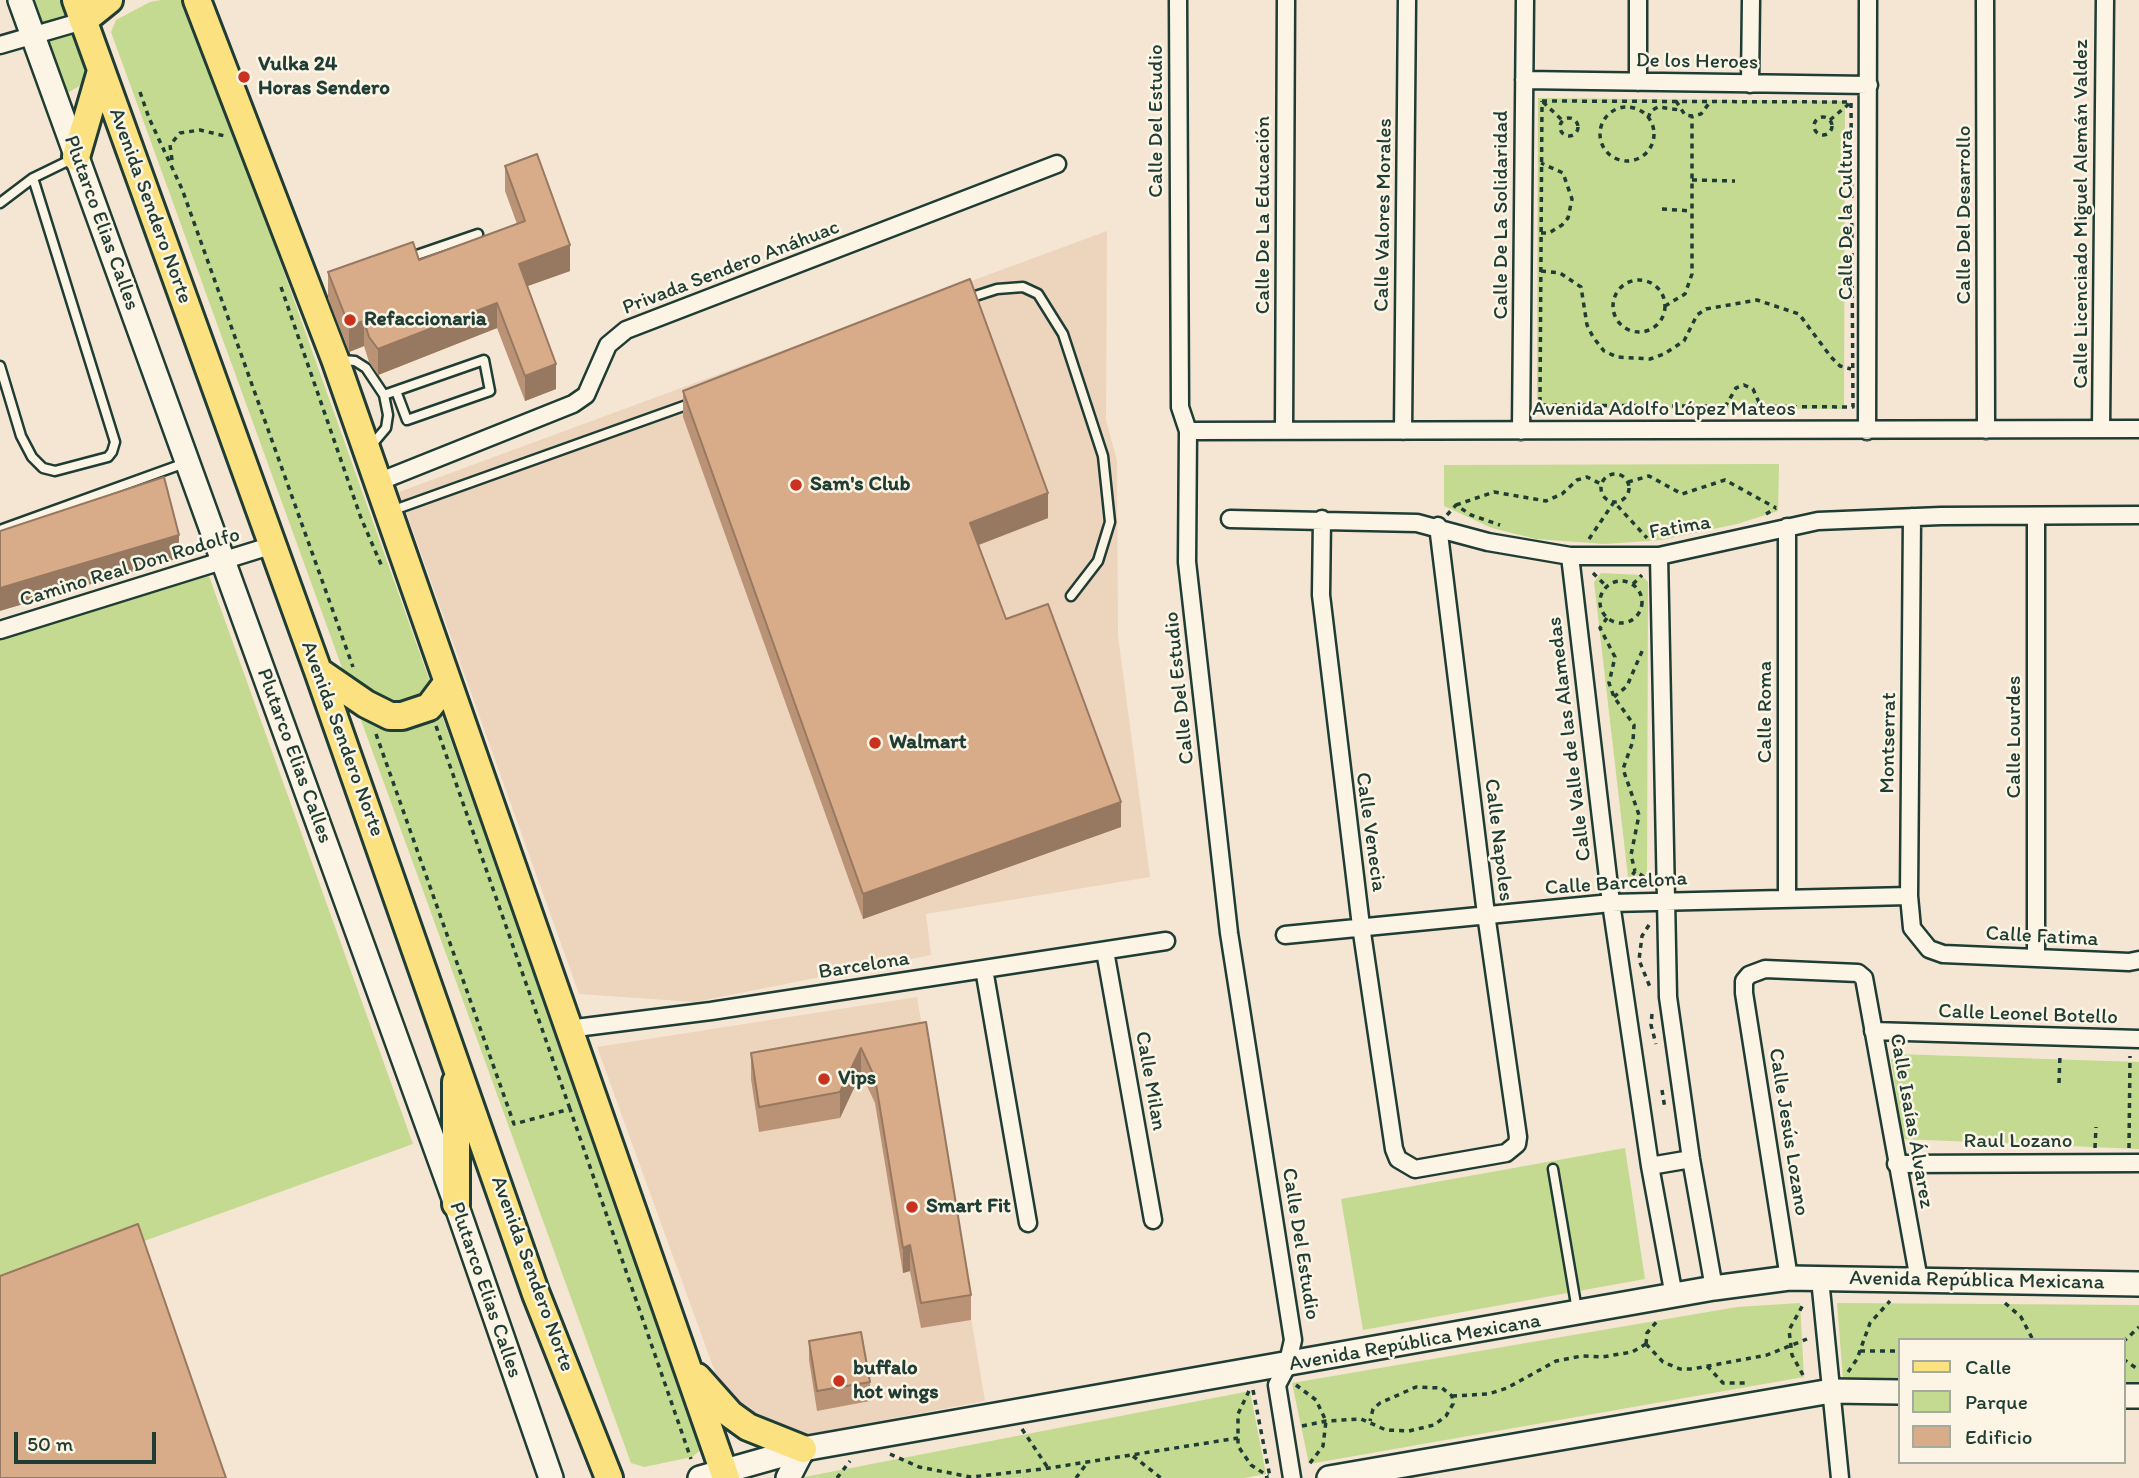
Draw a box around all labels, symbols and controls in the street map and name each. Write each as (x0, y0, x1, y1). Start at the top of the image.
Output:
street label: Calle Licenciado Miguel Alemán Valdez (2069, 39, 2095, 389)
street label: Calle Del Estudio (1144, 44, 1170, 198)
street label: De los Heroes (1636, 48, 1758, 76)
place label: Vulka 24 Horas Sendero (258, 52, 390, 102)
marker: Vulka 24 Horas Sendero (236, 69, 252, 85)
street label: Avenida Sendero Norte (103, 105, 197, 307)
street label: Calle De La Solidaridad (1489, 111, 1515, 319)
street label: Calle De La Educación (1251, 116, 1277, 314)
street label: Calle Valores Morales (1370, 118, 1398, 312)
street label: Calle Del Desarrollo (1952, 126, 1978, 304)
street label: Calle De la Cultura (1834, 130, 1860, 300)
street label: Plutarco Elias Calles (58, 132, 144, 314)
street label: Privada Sendero Anáhuac (619, 215, 843, 321)
place label: Refaccionaria (364, 307, 487, 333)
marker: Refaccionaria (342, 312, 358, 328)
street label: Avenida Adolfo López Mateos (1532, 397, 1796, 423)
place label: Sam's Club (810, 472, 910, 498)
marker: Sam's Club (788, 477, 804, 493)
street label: Fatima (1647, 510, 1713, 546)
street label: Camino Real Don Rodolfo (17, 522, 243, 614)
street label: Calle Del Estudio (1159, 610, 1201, 766)
street label: Calle Valle de las Alamedas (1542, 615, 1598, 863)
street label: Avenida Sendero Norte (295, 638, 389, 840)
street label: Calle Roma (1753, 661, 1779, 763)
street label: Plutarco Elias Calles (251, 665, 337, 847)
street label: Calle Lourdes (2002, 676, 2028, 798)
street label: Montserrat (1876, 692, 1902, 794)
place label: Walmart (889, 730, 967, 756)
marker: Walmart (867, 735, 883, 751)
street label: Calle Venecia (1349, 771, 1391, 893)
street label: Calle Napoles (1478, 777, 1518, 903)
street label: Calle Barcelona (1544, 866, 1688, 902)
street label: Calle Fatima (1985, 921, 2099, 953)
street label: Barcelona (817, 946, 911, 986)
street label: Calle Leonel Botello (1938, 999, 2118, 1031)
street label: Calle Milan (1129, 1029, 1171, 1133)
street label: Calle Isaías Álvarez (1883, 1032, 1939, 1210)
street label: Calle Jesús Lozano (1762, 1046, 1814, 1218)
place label: Vips (838, 1066, 876, 1092)
marker: Vips (816, 1071, 832, 1087)
street label: Raul Lozano (1964, 1129, 2072, 1155)
street label: Calle Del Estudio (1276, 1166, 1324, 1322)
street label: Avenida Sendero Norte (485, 1173, 579, 1375)
place label: Smart Fit (926, 1194, 1011, 1220)
street label: Plutarco Elias Calles (443, 1199, 527, 1381)
marker: Smart Fit (904, 1199, 920, 1215)
street label: Avenida República Mexicana (1849, 1266, 2105, 1296)
street label: Avenida República Mexicana (1287, 1308, 1543, 1378)
legend (1898, 1338, 2125, 1464)
text: Calle (1965, 1354, 2011, 1379)
place label: buffalo hot wings (853, 1356, 939, 1406)
marker: buffalo hot wings (831, 1373, 847, 1389)
text: Parque (1965, 1389, 2028, 1414)
scale bar (18, 1418, 159, 1462)
text: Edificio (1965, 1424, 2033, 1449)
text: 50 m (27, 1431, 73, 1456)

